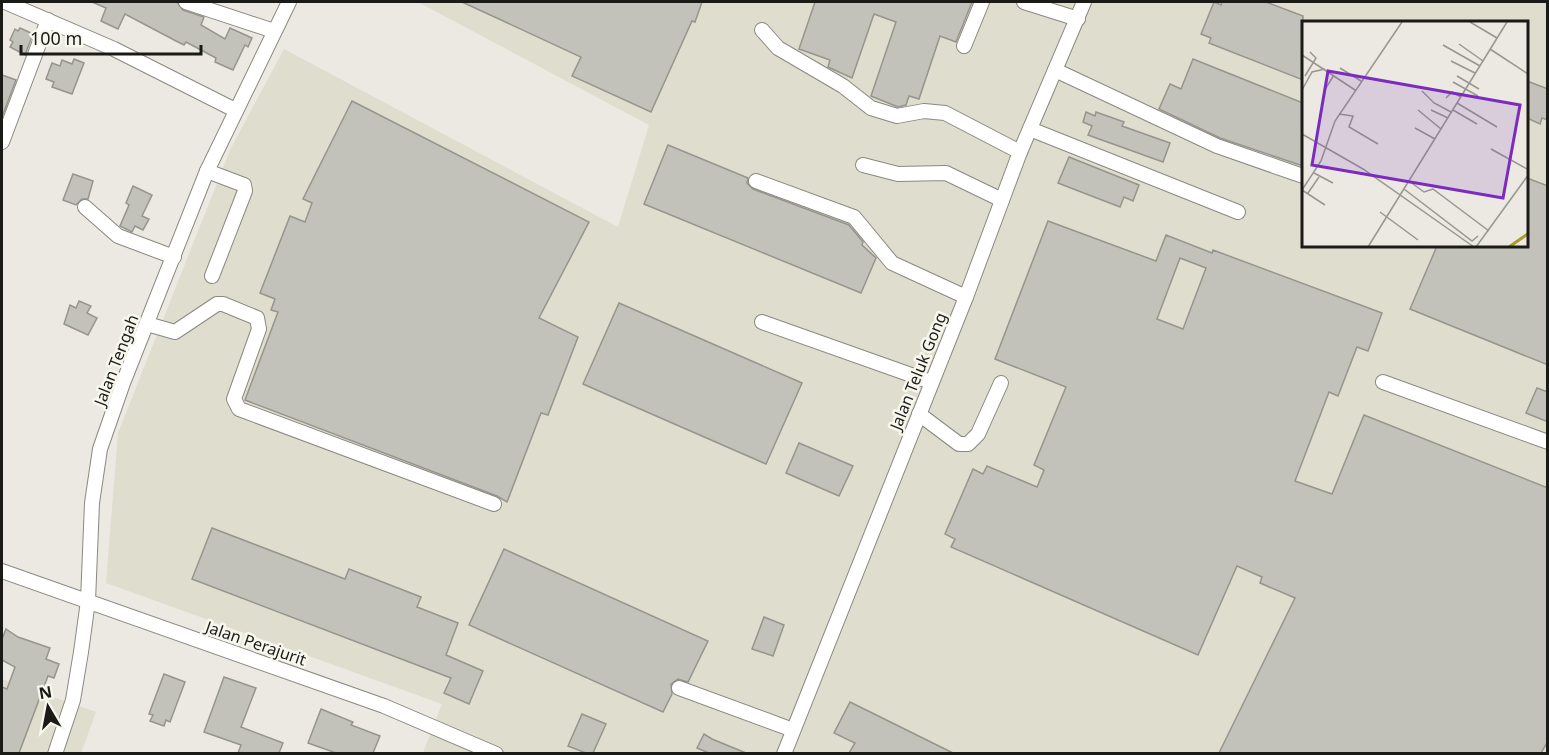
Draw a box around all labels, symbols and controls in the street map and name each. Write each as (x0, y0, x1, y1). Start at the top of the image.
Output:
scale bar (21, 18, 201, 56)
inset map (1302, 21, 1528, 248)
text: 100 m (30, 26, 82, 50)
street label: Jalan Teluk Gong (884, 309, 952, 435)
street label: Jalan Tengah (88, 311, 143, 411)
street label: Jalan Perajurit (201, 615, 309, 671)
north arrow (18, 677, 78, 737)
text: N (37, 680, 54, 704)

